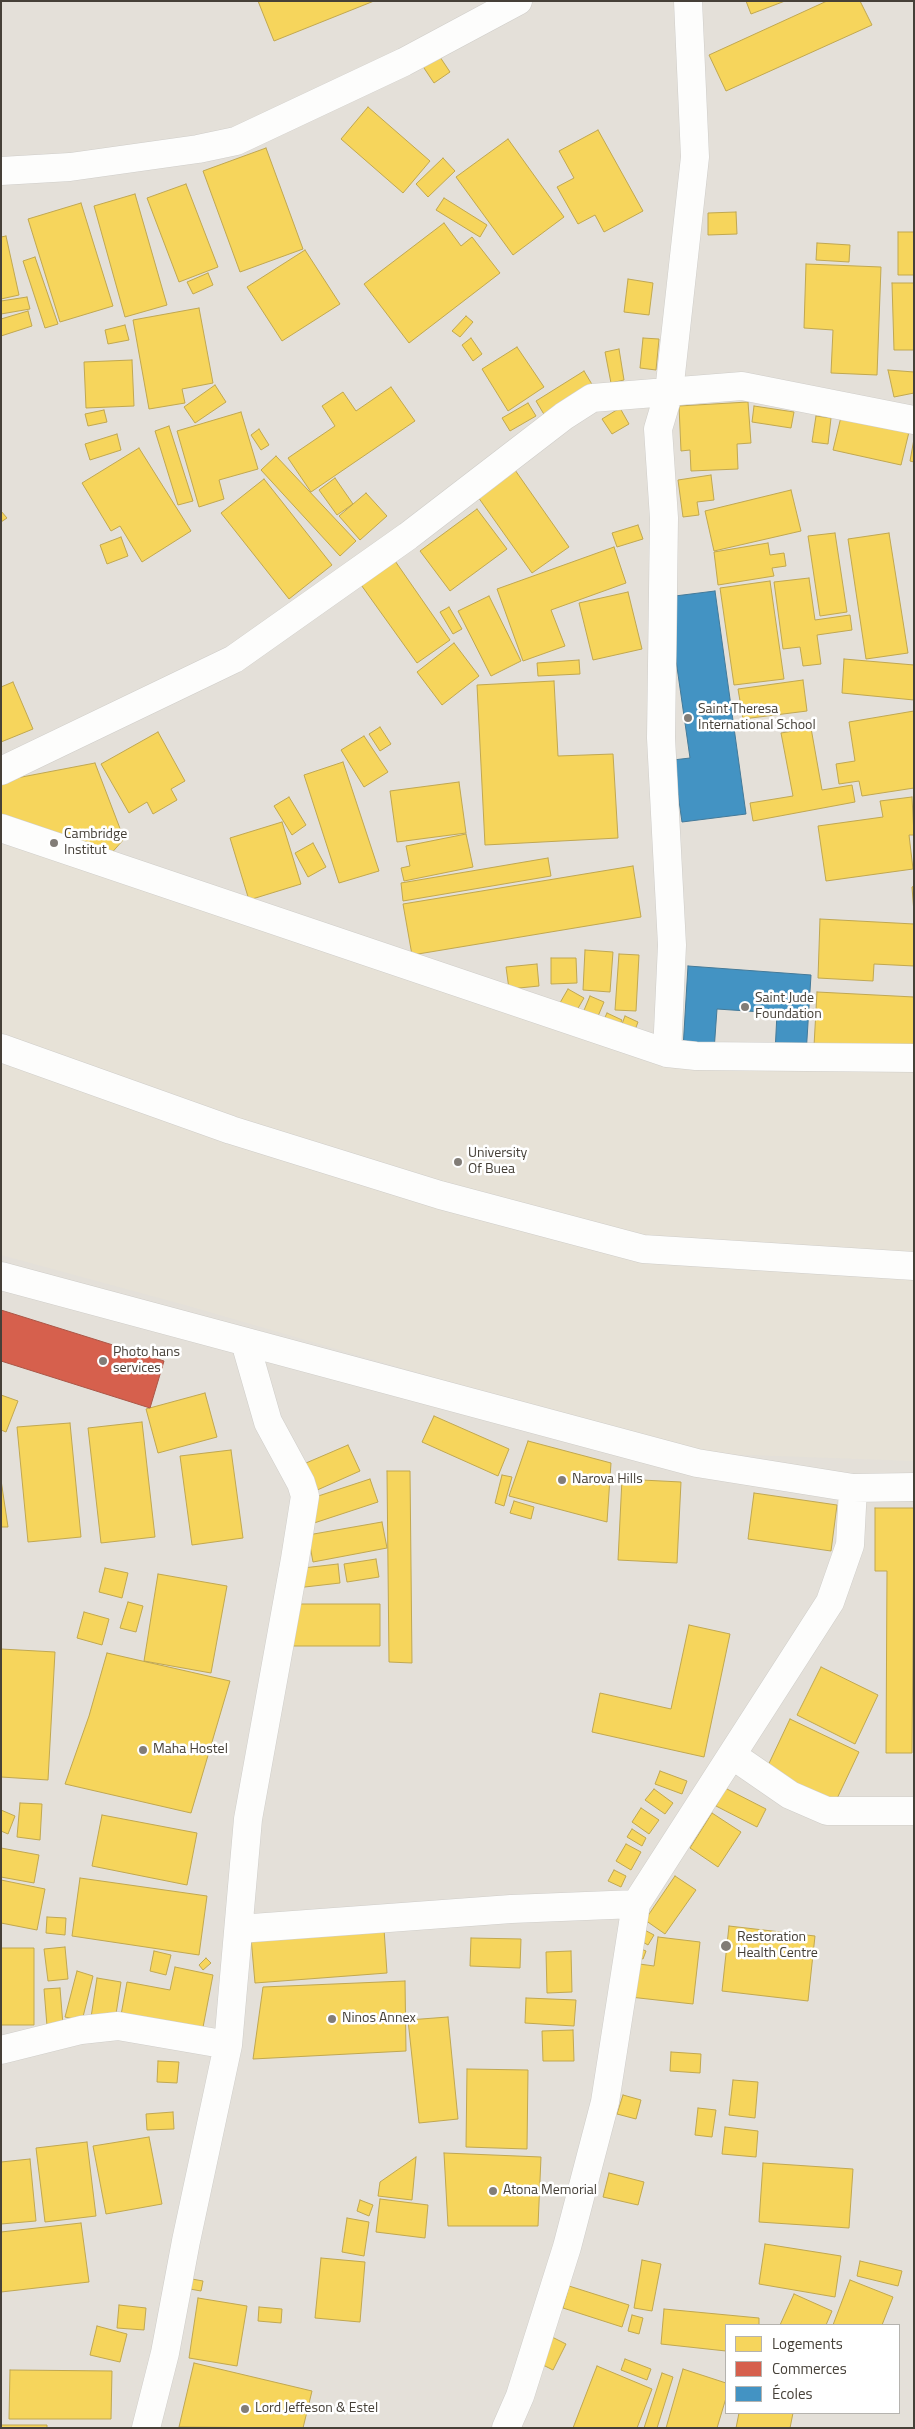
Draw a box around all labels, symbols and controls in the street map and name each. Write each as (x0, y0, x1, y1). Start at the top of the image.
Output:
place label: Saint Theresa International School (698, 702, 816, 734)
marker: Saint Theresa International School (682, 712, 694, 724)
place label: Cambridge Institut (64, 827, 127, 860)
marker: Cambridge Institut (48, 837, 60, 849)
place label: Saint Jude Foundation (755, 991, 822, 1024)
marker: Saint Jude Foundation (739, 1001, 751, 1013)
place label: University Of Buea (468, 1146, 527, 1178)
marker: University Of Buea (452, 1156, 464, 1168)
place label: Photo hans services (113, 1345, 180, 1378)
marker: Photo hans services (97, 1355, 109, 1367)
place label: Narova Hills (572, 1472, 643, 1488)
marker: Narova Hills (556, 1474, 568, 1486)
place label: Maha Hostel (153, 1742, 228, 1758)
marker: Maha Hostel (137, 1744, 149, 1756)
place label: Restoration Health Centre (737, 1930, 818, 1962)
marker: Restoration Health Centre (719, 1939, 733, 1953)
place label: Ninos Annex (342, 2011, 416, 2027)
marker: Ninos Annex (326, 2013, 338, 2025)
place label: Atona Memorial (503, 2183, 597, 2199)
marker: Atona Memorial (487, 2185, 499, 2197)
legend (725, 2324, 900, 2414)
text: Logements (772, 2332, 843, 2355)
text: Commerces (772, 2357, 847, 2380)
text: Écoles (772, 2382, 813, 2405)
place label: Lord Jeffeson & Estel (255, 2401, 378, 2417)
marker: Lord Jeffeson & Estel (239, 2403, 251, 2415)

